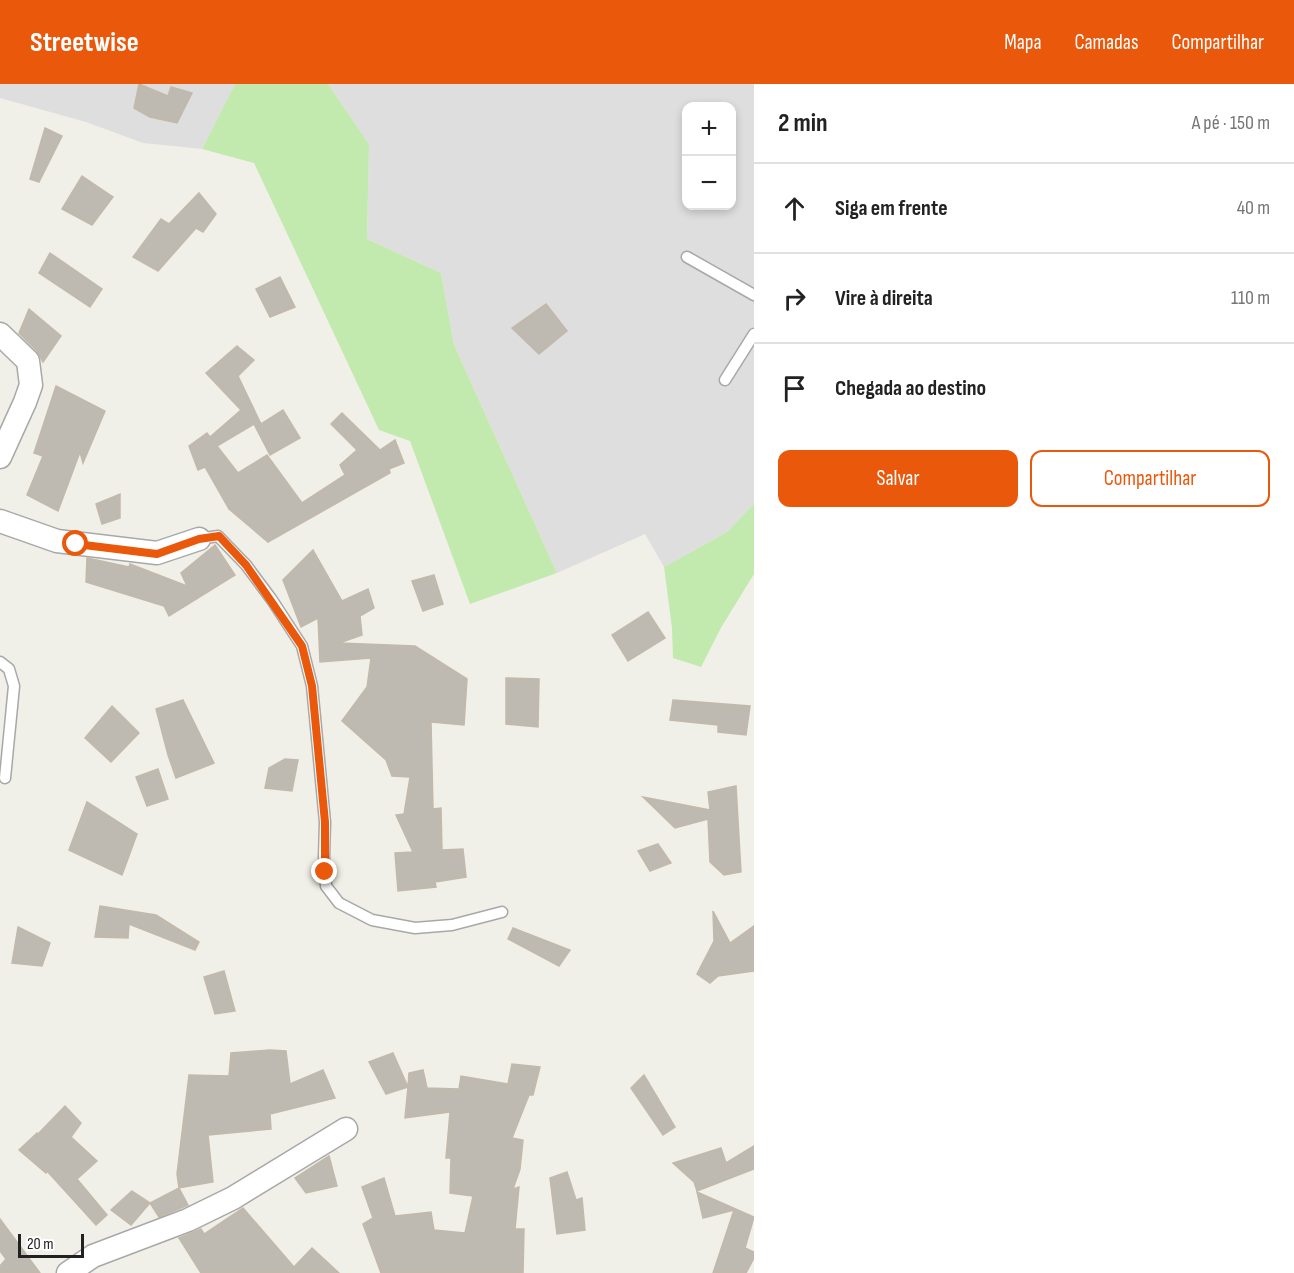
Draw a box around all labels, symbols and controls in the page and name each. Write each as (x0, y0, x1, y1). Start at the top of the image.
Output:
text: Streetwise (30, 26, 139, 59)
text: Mapa (1004, 30, 1042, 55)
text: Camadas (1075, 30, 1138, 55)
text: Compartilhar (1171, 30, 1264, 55)
map controls (682, 102, 736, 210)
button: + (682, 102, 736, 156)
text: 2 min (778, 108, 828, 139)
text: A pé · 150 m (1192, 111, 1270, 135)
button: − (682, 156, 736, 210)
icon: ahead (778, 192, 811, 225)
text: Siga em frente (835, 195, 948, 222)
text: 40 m (1237, 196, 1270, 220)
icon: right (778, 282, 811, 315)
text: Vire à direita (835, 285, 933, 312)
text: 110 m (1231, 286, 1270, 310)
icon: arrive (778, 372, 811, 405)
text: Chegada ao destino (835, 375, 986, 402)
button: Salvar (778, 450, 1018, 507)
button: Compartilhar (1030, 450, 1270, 507)
route start (62, 530, 88, 556)
route end (311, 858, 337, 884)
scale bar (18, 1231, 84, 1258)
text: 20 m (27, 1235, 54, 1254)

